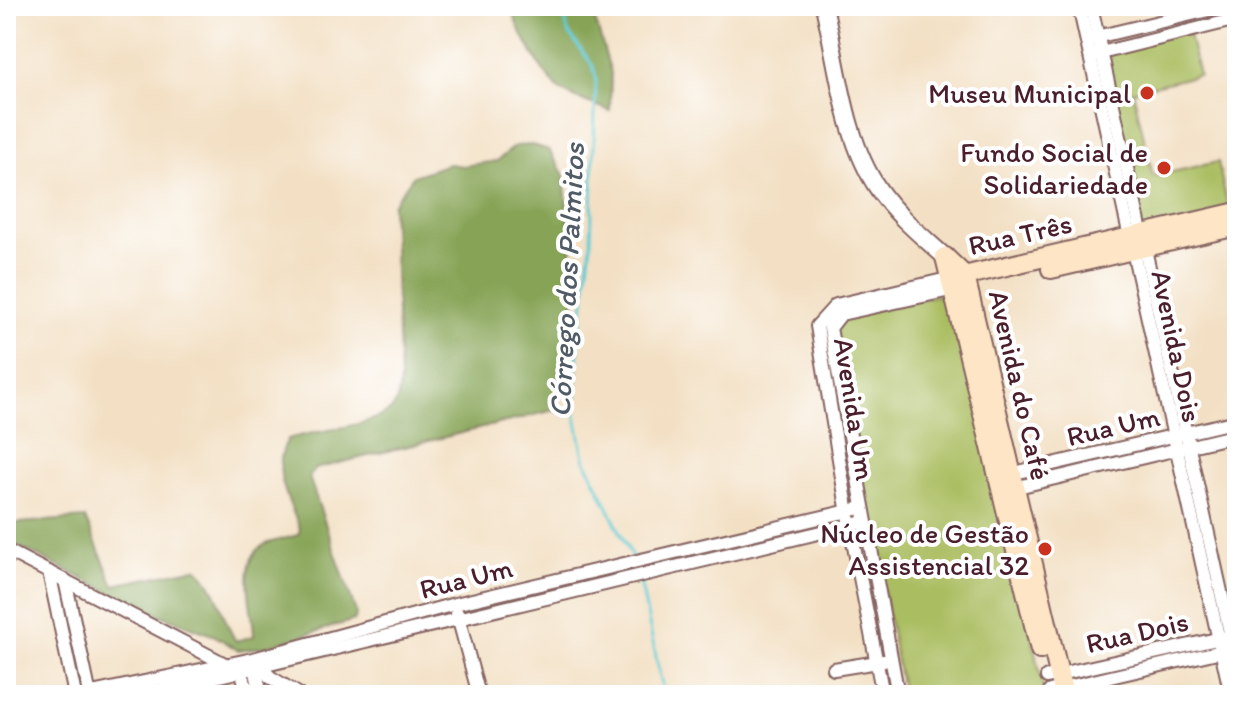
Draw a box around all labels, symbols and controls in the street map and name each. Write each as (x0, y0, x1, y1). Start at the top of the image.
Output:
place label: Museu Municipal (928, 76, 1131, 110)
marker: Museu Municipal (1138, 84, 1156, 102)
place label: Fundo Social de Solidariedade (960, 135, 1148, 201)
water label: Córrego dos Palmitos (541, 140, 592, 418)
marker: Fundo Social de Solidariedade (1155, 159, 1173, 177)
street label: Rua Três (965, 206, 1075, 262)
street label: Avenida Dois (1144, 267, 1210, 425)
street label: Avenida do Café (982, 287, 1058, 483)
street label: Avenida Um (827, 335, 883, 483)
street label: Rua Um (1063, 399, 1163, 453)
place label: Núcleo de Gestão Assistencial 32 (820, 516, 1029, 582)
marker: Núcleo de Gestão Assistencial 32 (1036, 540, 1054, 558)
street label: Rua Um (416, 550, 516, 606)
street label: Rua Dois (1082, 604, 1192, 660)

